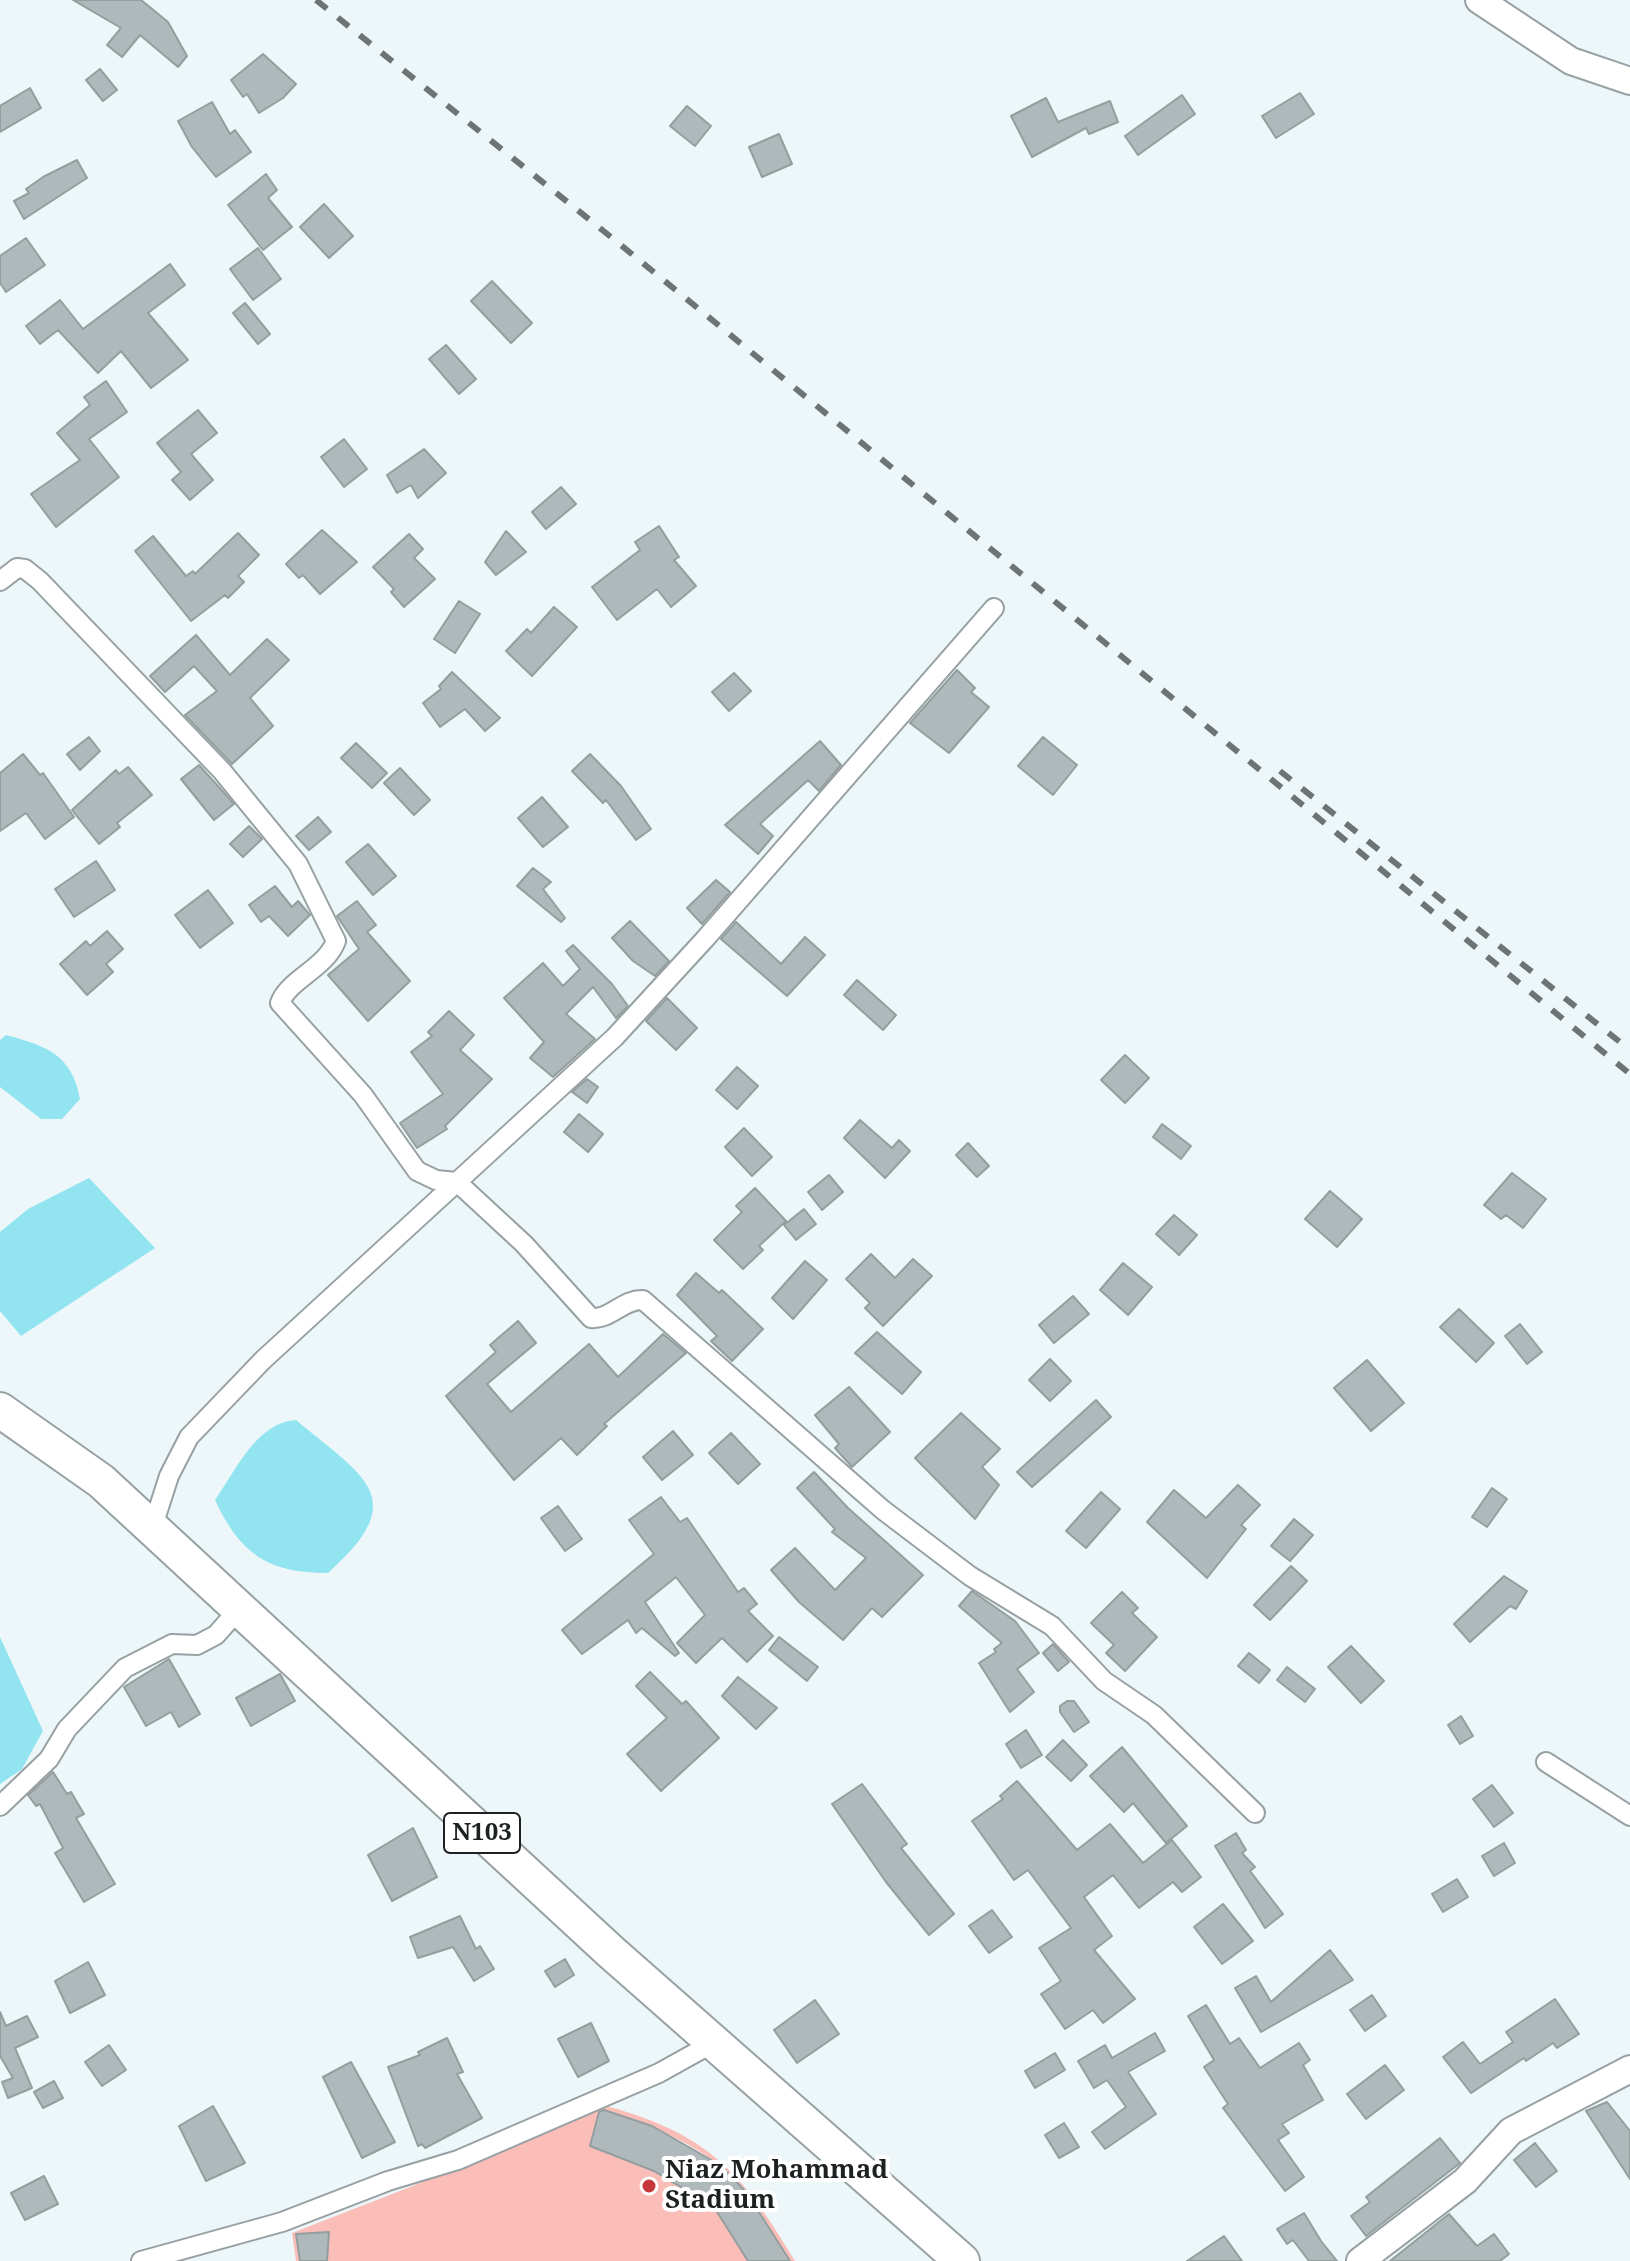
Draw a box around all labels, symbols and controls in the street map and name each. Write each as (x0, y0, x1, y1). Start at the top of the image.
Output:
road number: N103 (444, 1813, 520, 1853)
place label: Niaz Mohammad Stadium (665, 2155, 888, 2216)
marker: Niaz Mohammad Stadium (640, 2177, 658, 2195)

